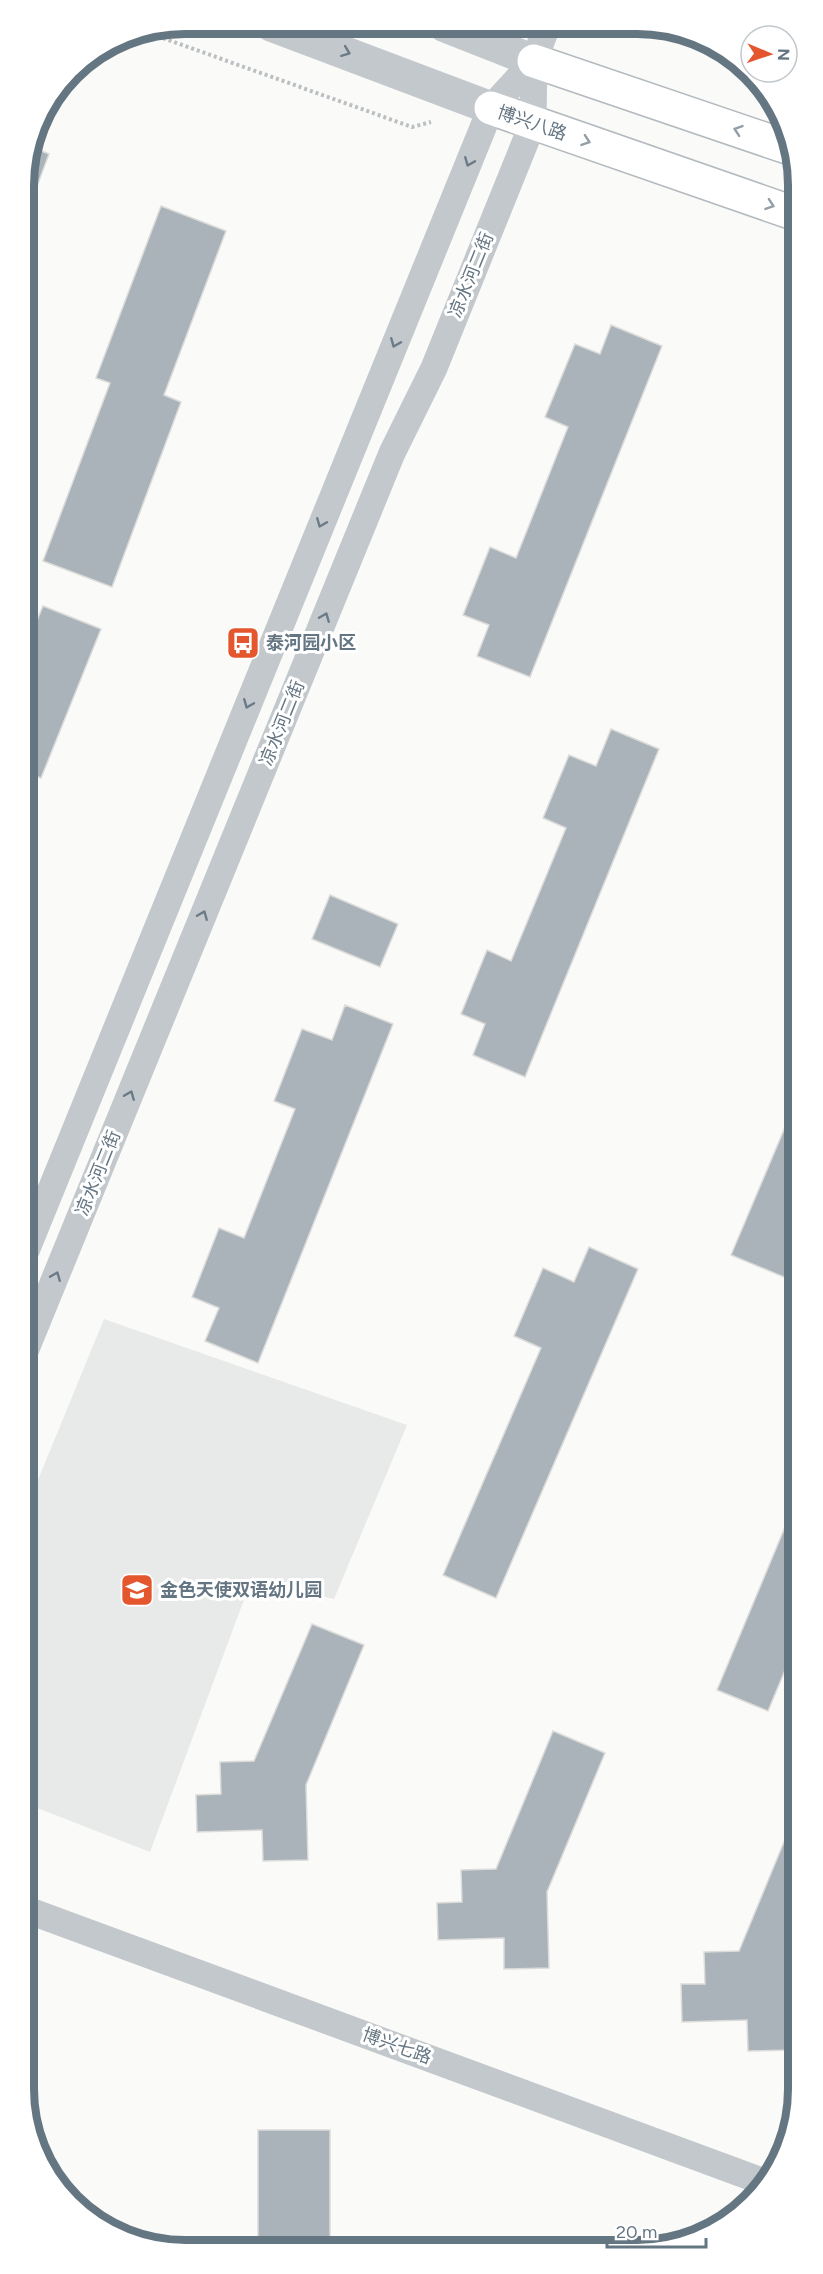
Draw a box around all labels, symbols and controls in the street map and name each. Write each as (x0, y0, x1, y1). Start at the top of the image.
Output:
north arrow (739, 24, 799, 84)
one-way arrow (340, 44, 351, 57)
text: N (774, 48, 793, 61)
street label: 博兴八路 (494, 101, 570, 145)
one-way arrow (733, 125, 744, 137)
one-way arrow (580, 134, 591, 146)
one-way arrow (464, 156, 476, 167)
one-way arrow (764, 197, 775, 210)
street label: 凉水河二街 (444, 229, 498, 321)
one-way arrow (390, 337, 402, 348)
one-way arrow (316, 517, 328, 528)
one-way arrow (317, 613, 330, 623)
bus stop icon: 泰河园小区 (225, 625, 261, 661)
place label: 泰河园小区 (266, 632, 356, 654)
street label: 凉水河二街 (255, 677, 309, 769)
one-way arrow (243, 698, 255, 709)
one-way arrow (196, 910, 208, 921)
one-way arrow (123, 1090, 135, 1101)
street label: 凉水河二街 (71, 1127, 125, 1219)
one-way arrow (49, 1271, 61, 1282)
school or university icon: 金色天使双语幼儿园 (119, 1572, 155, 1608)
place label: 金色天使双语幼儿园 (160, 1579, 322, 1601)
street label: 博兴七路 (359, 2023, 435, 2069)
scale bar (607, 2211, 706, 2249)
text: 20 m (616, 2221, 657, 2243)

